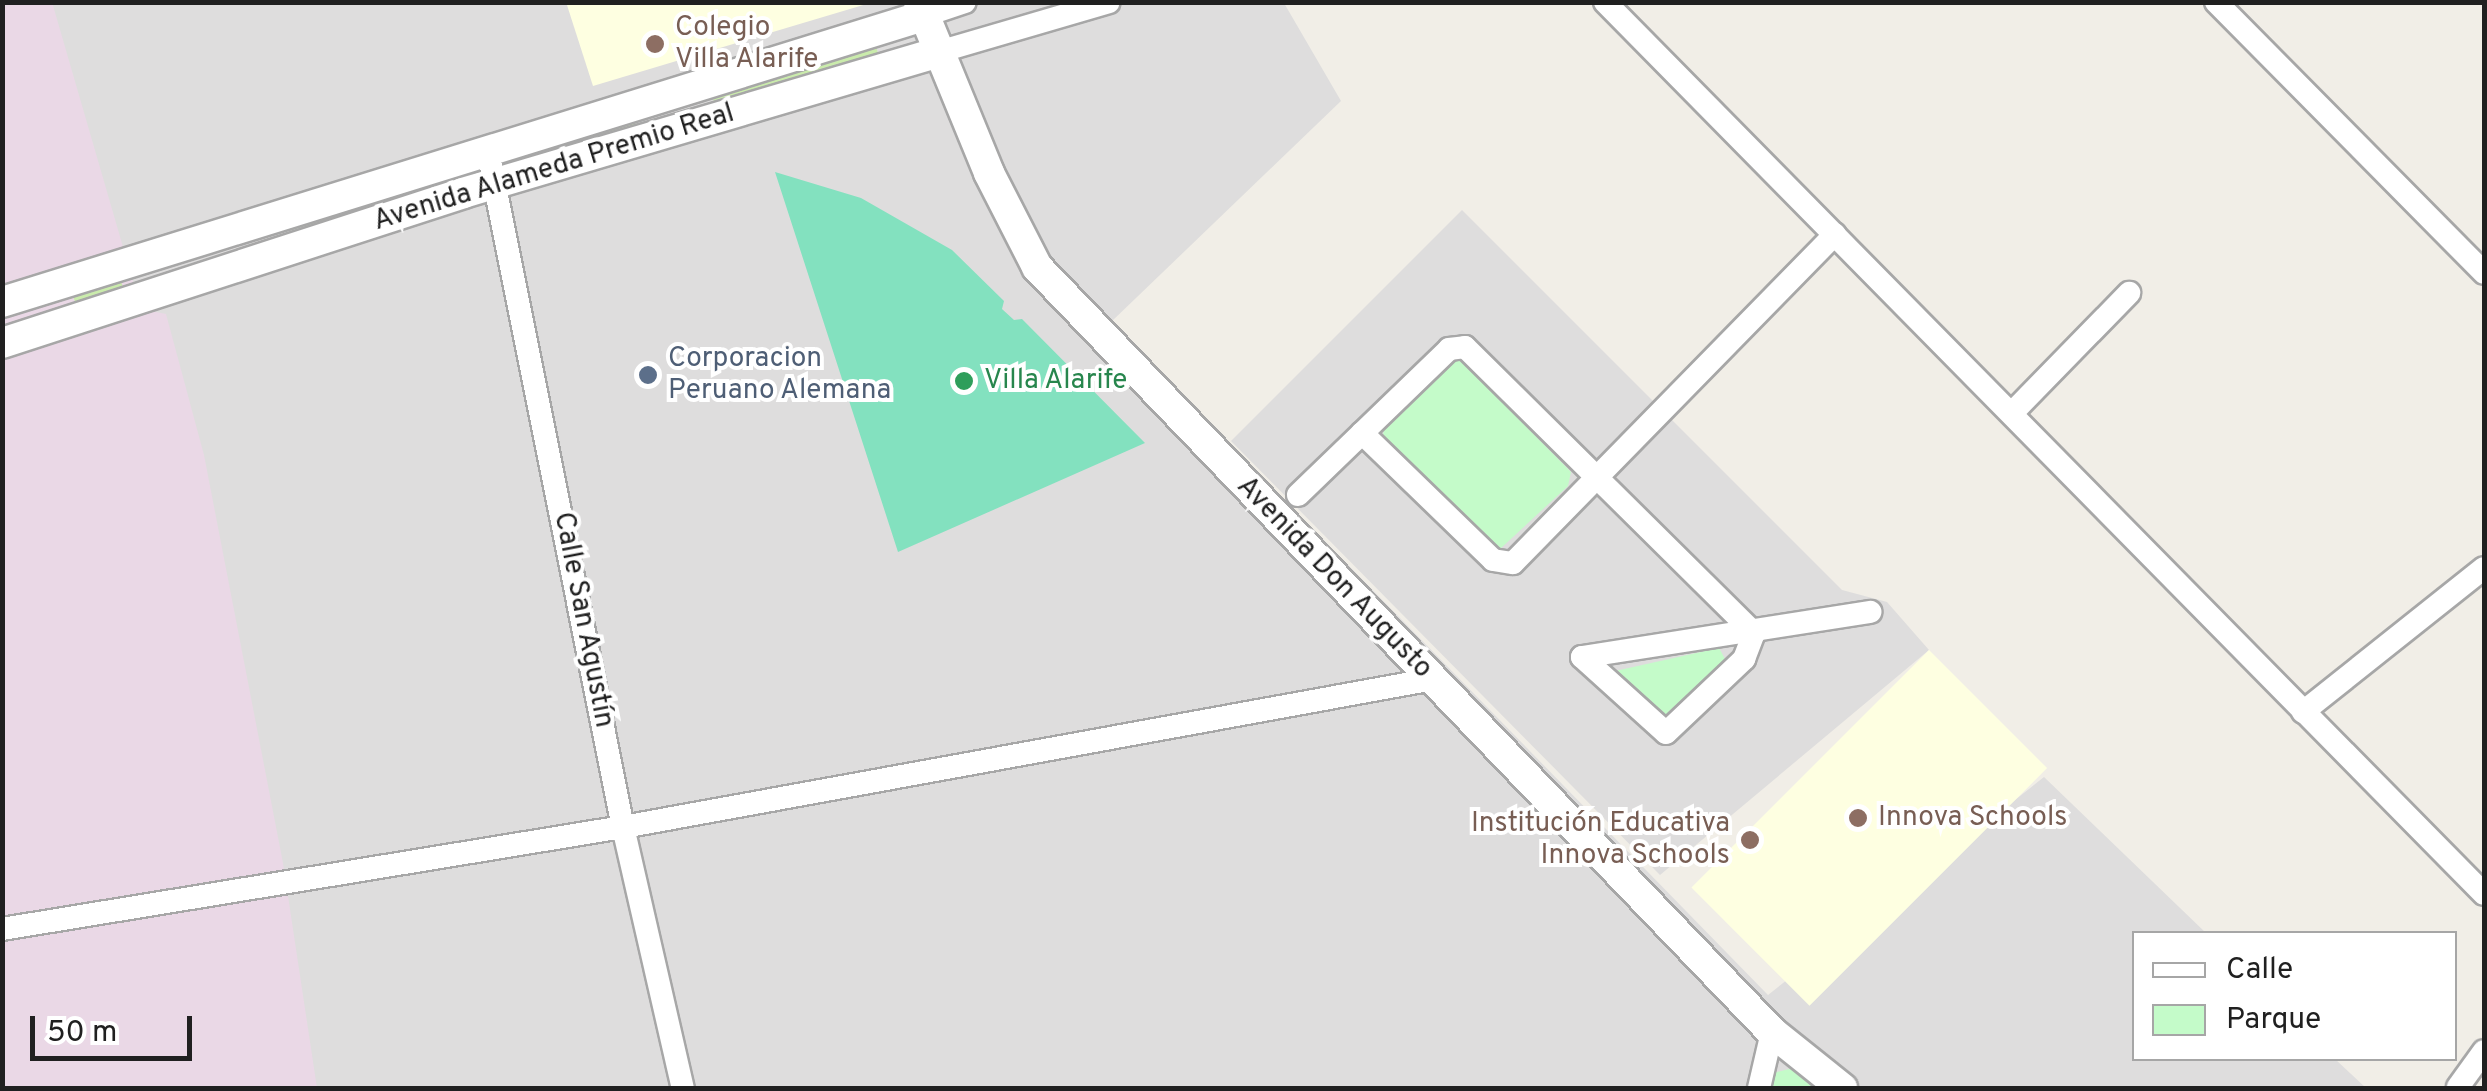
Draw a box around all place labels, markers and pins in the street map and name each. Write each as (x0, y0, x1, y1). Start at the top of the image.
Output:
place label: Colegio Villa Alarife (675, 11, 819, 77)
marker: Colegio Villa Alarife (644, 33, 666, 55)
place label: Corporacion Peruano Alemana (668, 342, 892, 408)
marker: Corporacion Peruano Alemana (637, 364, 659, 386)
place label: Villa Alarife (984, 364, 1128, 398)
marker: Villa Alarife (953, 370, 975, 392)
place label: Innova Schools (1878, 801, 2067, 835)
place label: Institución Educativa Innova Schools (1471, 807, 1730, 873)
marker: Innova Schools (1847, 807, 1869, 829)
marker: Institución Educativa Innova Schools (1739, 829, 1761, 851)

